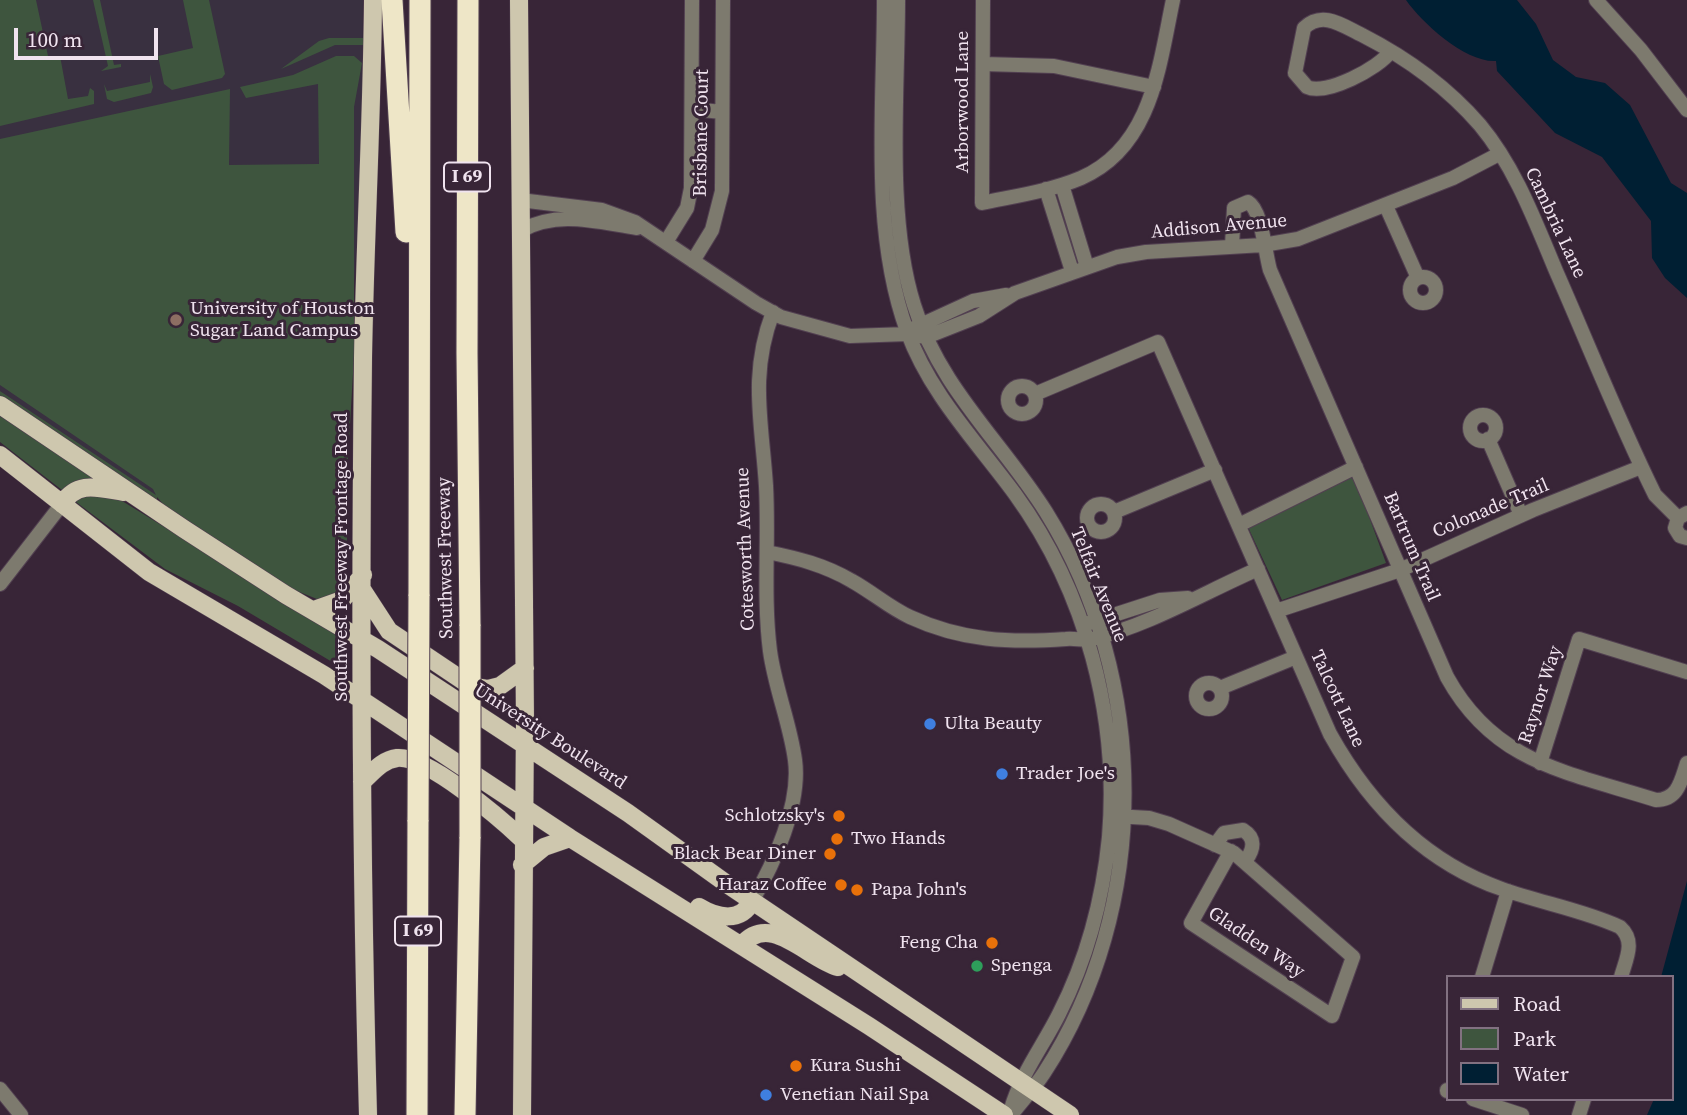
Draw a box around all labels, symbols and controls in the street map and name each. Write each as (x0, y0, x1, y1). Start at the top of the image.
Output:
scale bar (18, 14, 161, 58)
text: 100 m (27, 25, 82, 54)
street label: Arborwood Lane (952, 31, 974, 173)
street label: Brisbane Court (689, 69, 715, 197)
road number: I 69 (444, 162, 490, 192)
street label: Cambria Lane (1519, 164, 1591, 282)
street label: Addison Avenue (1150, 210, 1288, 244)
place label: University of Houston Sugar Land Campus (190, 298, 375, 342)
marker: University of Houston Sugar Land Campus (168, 312, 184, 328)
street label: Southwest Freeway Frontage Road (331, 412, 353, 702)
street label: Cotesworth Avenue (732, 467, 760, 631)
street label: Colonade Trail (1429, 474, 1553, 544)
street label: Southwest Freeway (433, 477, 459, 639)
street label: Bartrum Trail (1378, 489, 1444, 605)
street label: Telfair Avenue (1065, 524, 1131, 646)
street label: Raynor Way (1514, 643, 1568, 747)
street label: Talcott Lane (1305, 647, 1369, 751)
street label: University Boulevard (470, 679, 630, 795)
place label: Ulta Beauty (944, 713, 1042, 735)
marker: Ulta Beauty (922, 716, 938, 732)
place label: Trader Joe's (1016, 763, 1115, 785)
marker: Trader Joe's (994, 766, 1010, 782)
place label: Schlotzsky's (725, 805, 825, 827)
marker: Schlotzsky's (831, 808, 847, 824)
place label: Two Hands (851, 828, 945, 850)
marker: Two Hands (829, 831, 845, 847)
place label: Black Bear Diner (673, 843, 816, 865)
marker: Black Bear Diner (822, 846, 838, 862)
place label: Haraz Coffee (718, 874, 827, 896)
marker: Haraz Coffee (833, 877, 849, 893)
place label: Papa John's (871, 879, 967, 901)
marker: Papa John's (849, 882, 865, 898)
street label: Gladden Way (1203, 902, 1309, 984)
road number: I 69 (395, 916, 441, 946)
place label: Feng Cha (899, 932, 978, 954)
marker: Feng Cha (984, 935, 1000, 951)
place label: Spenga (991, 955, 1052, 977)
marker: Spenga (969, 958, 985, 974)
legend (1446, 975, 1673, 1101)
text: Road (1513, 989, 1561, 1018)
text: Park (1513, 1024, 1556, 1053)
place label: Kura Sushi (810, 1055, 901, 1077)
marker: Kura Sushi (788, 1058, 804, 1074)
text: Water (1513, 1059, 1569, 1088)
place label: Venetian Nail Spa (780, 1084, 929, 1106)
marker: Venetian Nail Spa (758, 1087, 774, 1103)

